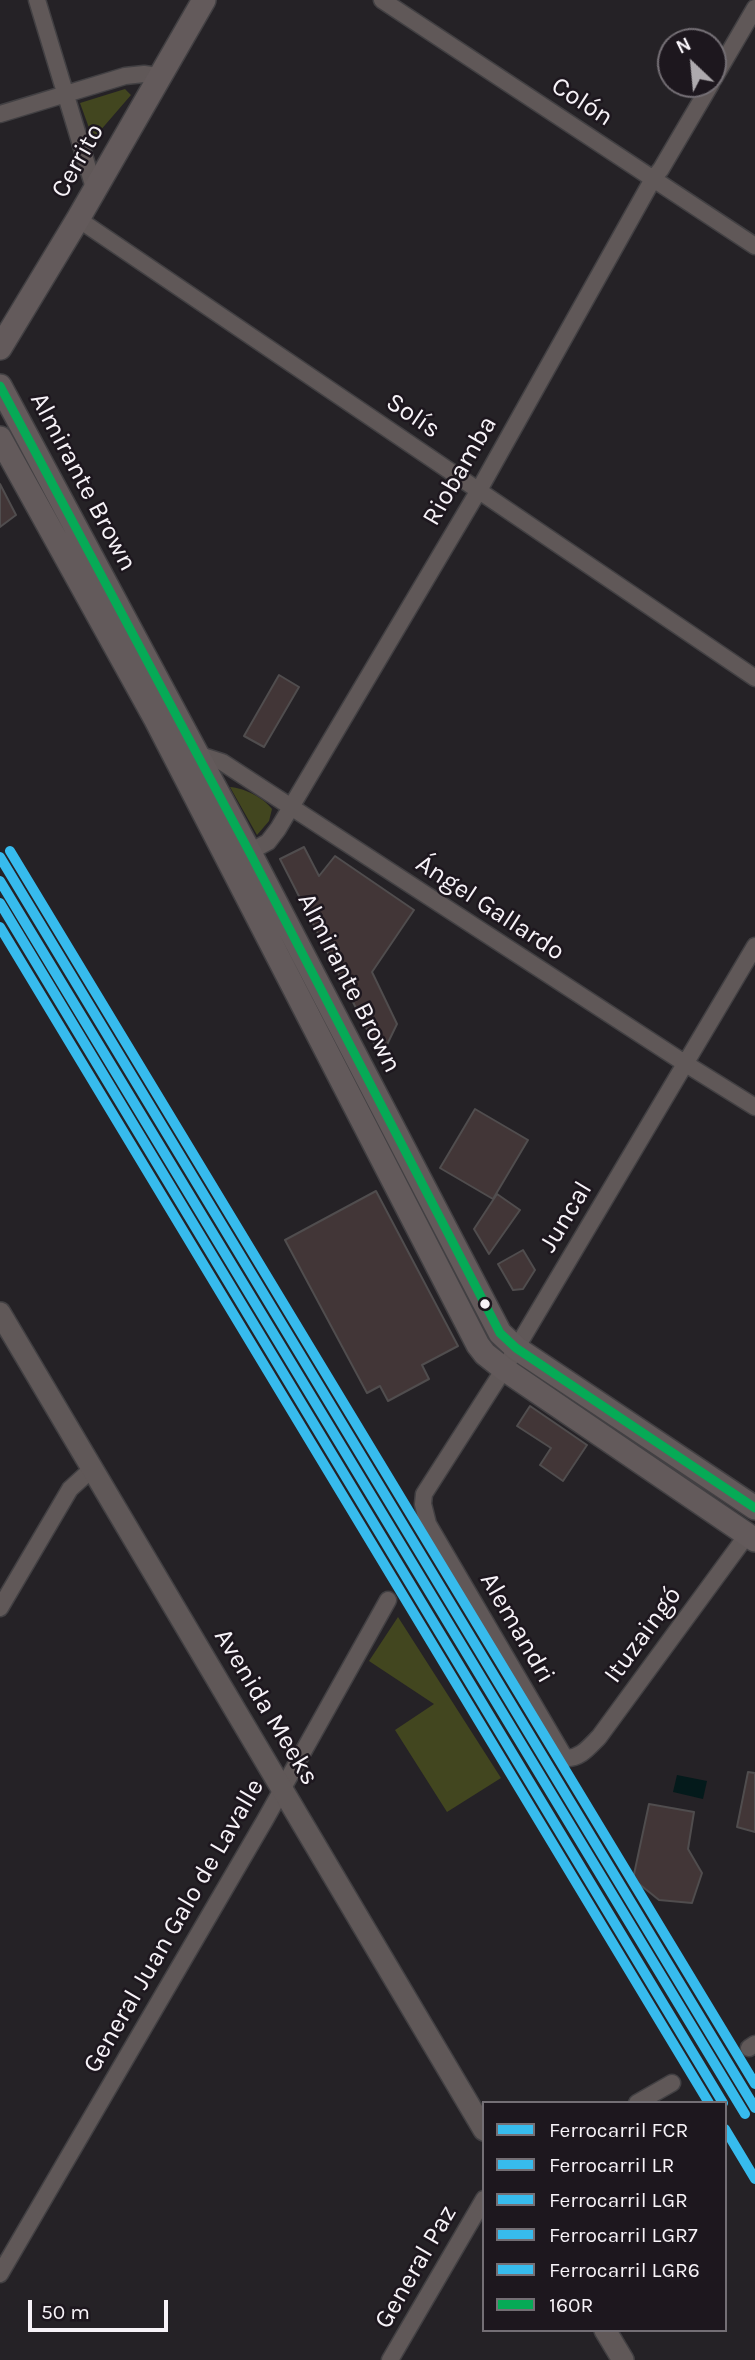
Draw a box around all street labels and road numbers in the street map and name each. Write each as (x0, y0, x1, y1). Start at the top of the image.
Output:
street label: Colón (545, 71, 619, 133)
street label: Cerrito (45, 119, 111, 203)
street label: Solís (380, 387, 446, 445)
street label: Almirante Brown (23, 388, 143, 576)
street label: Riobamba (416, 411, 504, 531)
street label: Ángel Gallardo (410, 848, 570, 968)
street label: Almirante Brown (290, 888, 408, 1078)
street label: Juncal (533, 1176, 599, 1258)
street label: Alemandri (473, 1567, 561, 1689)
street label: Ituzaingó (598, 1581, 688, 1689)
street label: Avenida Meeks (207, 1623, 325, 1791)
street label: General Juan Galo de Lavalle (77, 1774, 271, 2078)
street label: General Paz (368, 2200, 464, 2334)

